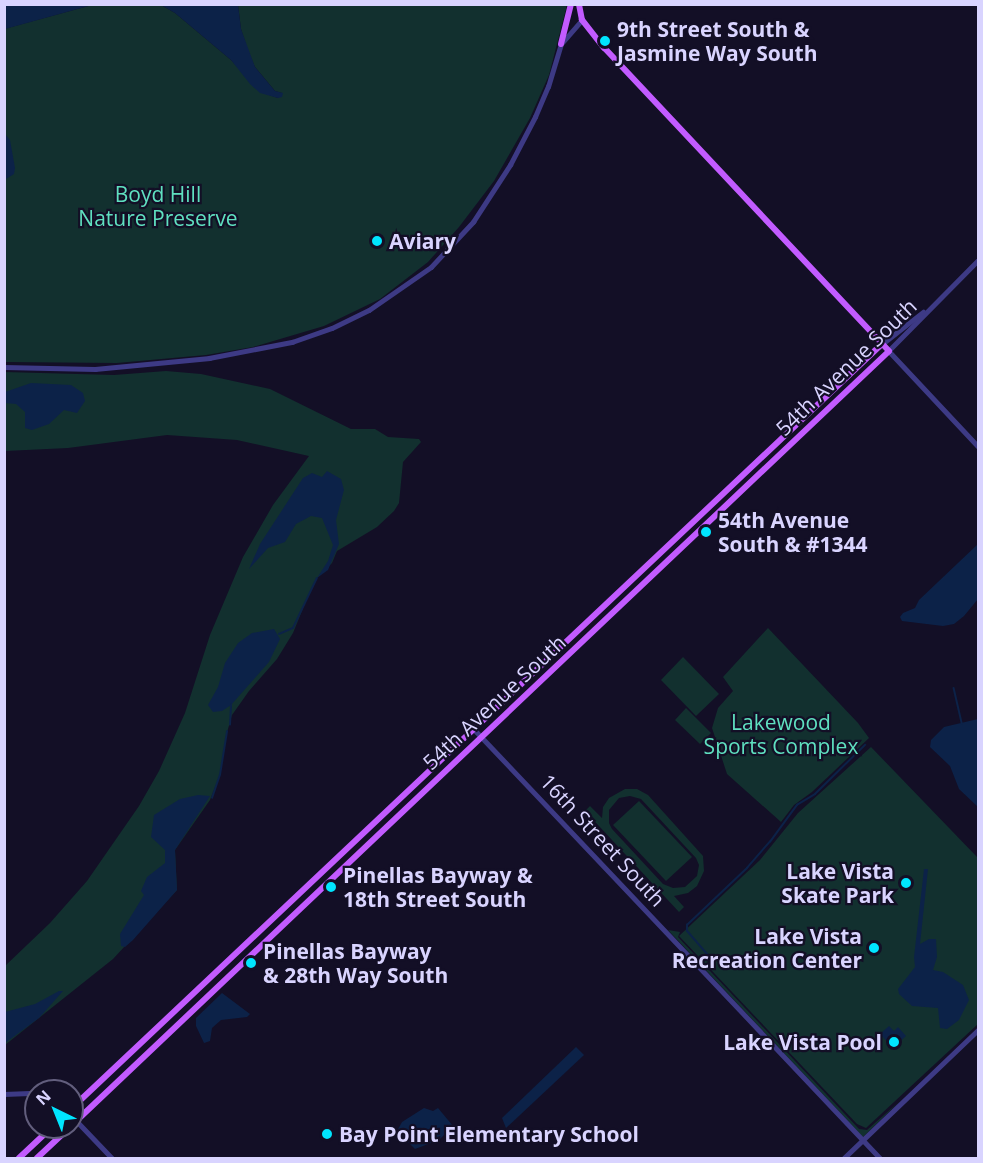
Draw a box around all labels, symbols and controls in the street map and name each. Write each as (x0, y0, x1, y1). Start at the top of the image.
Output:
place label: 9th Street South & Jasmine Way South (617, 16, 817, 66)
marker: 9th Street South & Jasmine Way South (598, 34, 612, 48)
park label: Boyd Hill Nature Preserve (78, 181, 238, 231)
place label: Aviary (389, 228, 456, 254)
marker: Aviary (370, 234, 384, 248)
street label: 54th Avenue South (770, 293, 922, 441)
place label: 54th Avenue South & #1344 (718, 507, 868, 557)
marker: 54th Avenue South & #1344 (699, 525, 713, 539)
street label: 54th Avenue South (417, 629, 571, 775)
park label: Lakewood Sports Complex (704, 709, 858, 759)
street label: 16th Street South (535, 769, 671, 911)
place label: Lake Vista Skate Park (781, 858, 894, 908)
place label: Pinellas Bayway & 18th Street South (343, 862, 533, 912)
marker: Lake Vista Skate Park (899, 876, 913, 890)
marker: Pinellas Bayway & 18th Street South (324, 880, 338, 894)
place label: Lake Vista Recreation Center (672, 923, 862, 973)
place label: Pinellas Bayway & 28th Way South (263, 938, 448, 988)
marker: Lake Vista Recreation Center (867, 941, 881, 955)
marker: Pinellas Bayway & 28th Way South (244, 956, 258, 970)
place label: Lake Vista Pool (723, 1029, 882, 1055)
marker: Lake Vista Pool (887, 1035, 901, 1049)
north arrow (24, 1079, 84, 1139)
text: N (31, 1085, 55, 1110)
place label: Bay Point Elementary School (339, 1121, 639, 1147)
marker: Bay Point Elementary School (320, 1127, 334, 1141)

